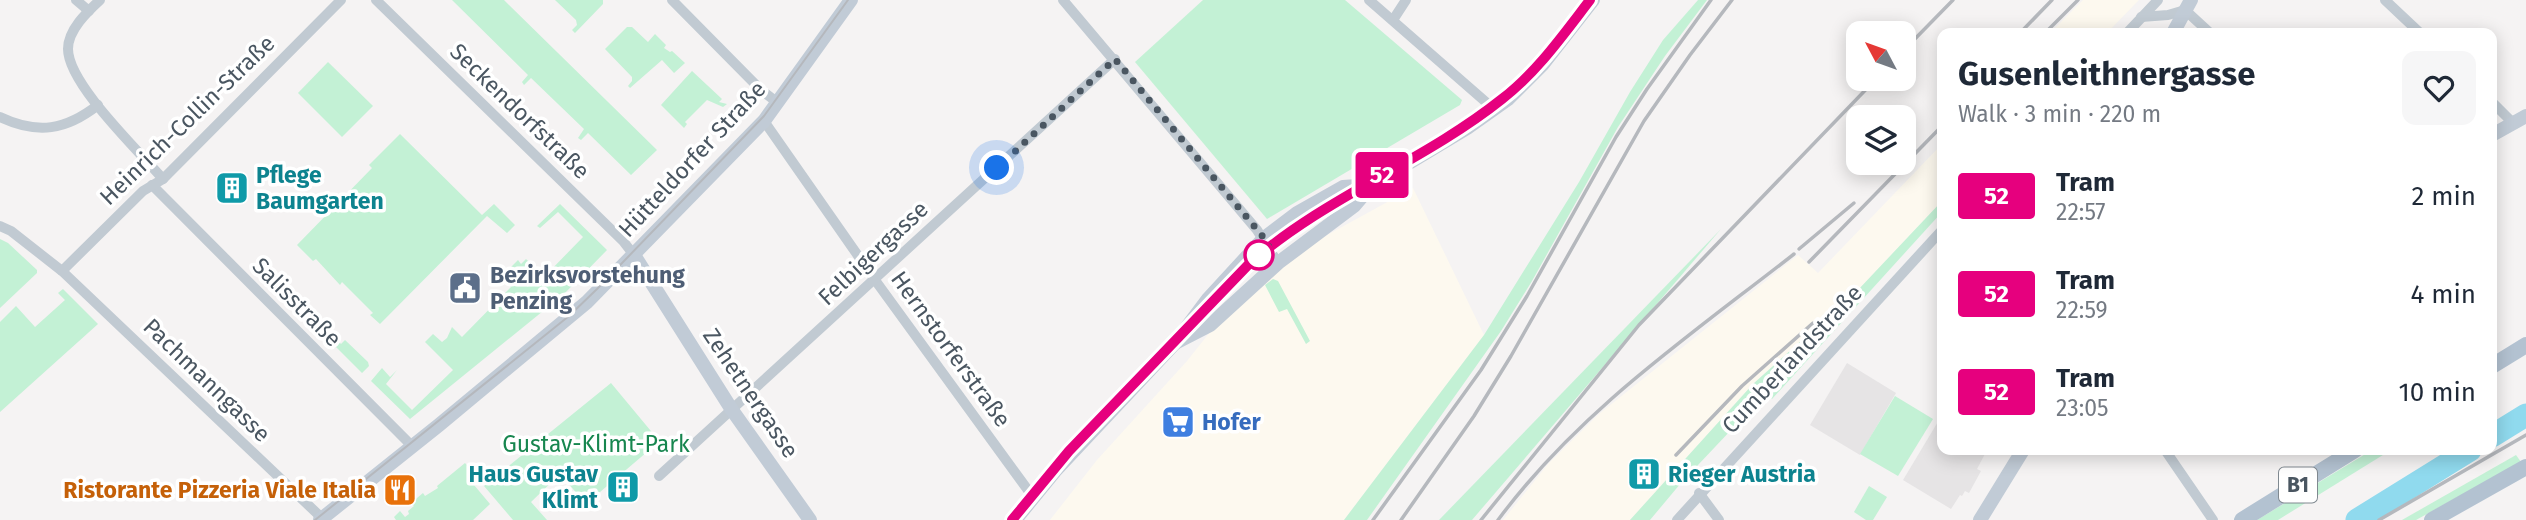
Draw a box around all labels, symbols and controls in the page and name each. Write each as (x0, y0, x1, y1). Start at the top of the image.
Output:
north arrow (1846, 21, 1916, 91)
map controls (1846, 21, 1916, 175)
street label: Heinrich-Collin-Straße (94, 29, 280, 211)
street label: Seckendorfstraße (444, 37, 596, 185)
button: heart (2402, 51, 2476, 125)
text: Gusenleithnergasse (1958, 54, 2255, 94)
street label: Hütteldorfer Straße (613, 75, 771, 243)
text: Walk · 3 min · 220 m (1958, 100, 2161, 128)
button: layers (1846, 105, 1916, 175)
your location (979, 150, 1014, 185)
line badge: 52 (1350, 152, 1414, 198)
place label: Pflege Baumgarten (256, 161, 384, 215)
text: 52 (1370, 161, 1394, 189)
text: Tram (2056, 167, 2115, 198)
building icon: Pflege Baumgarten (213, 169, 251, 207)
text: 2 min (2411, 181, 2476, 212)
text: 52 (1984, 182, 2009, 210)
street label: Felbigergasse (812, 195, 934, 311)
text: 22:57 (2056, 198, 2106, 226)
unlabelled marker (1244, 240, 1274, 270)
street label: Salisstraße (247, 252, 347, 352)
place label: Bezirksvorstehung Penzing (490, 261, 685, 315)
text: Tram (2056, 265, 2115, 296)
street label: Hernstorferstraße (885, 266, 1017, 432)
public building icon: Bezirksvorstehung Penzing (446, 269, 484, 307)
street label: Cumberlandstraße (1716, 279, 1868, 439)
text: 4 min (2410, 279, 2476, 310)
text: 52 (1984, 280, 2009, 308)
text: 22:59 (2056, 296, 2108, 324)
street label: Pachmanngasse (138, 312, 276, 448)
street label: Zehetnergasse (697, 323, 805, 463)
text: Tram (2056, 363, 2115, 394)
text: 10 min (2398, 377, 2476, 408)
text: 52 (1984, 378, 2009, 406)
text: 23:05 (2056, 394, 2109, 422)
supermarket icon: Hofer (1159, 403, 1197, 441)
place label: Hofer (1202, 408, 1261, 436)
park label: Gustav-Klimt-Park (502, 430, 690, 458)
building icon: Rieger Austria (1625, 455, 1663, 493)
place label: Haus Gustav Klimt (469, 460, 599, 514)
place label: Rieger Austria (1668, 460, 1816, 488)
building icon: Haus Gustav Klimt (604, 468, 642, 506)
road number: B1 (2279, 468, 2317, 503)
restaurant icon: Ristorante Pizzeria Viale Italia (381, 471, 419, 509)
place label: Ristorante Pizzeria Viale Italia (63, 476, 376, 504)

